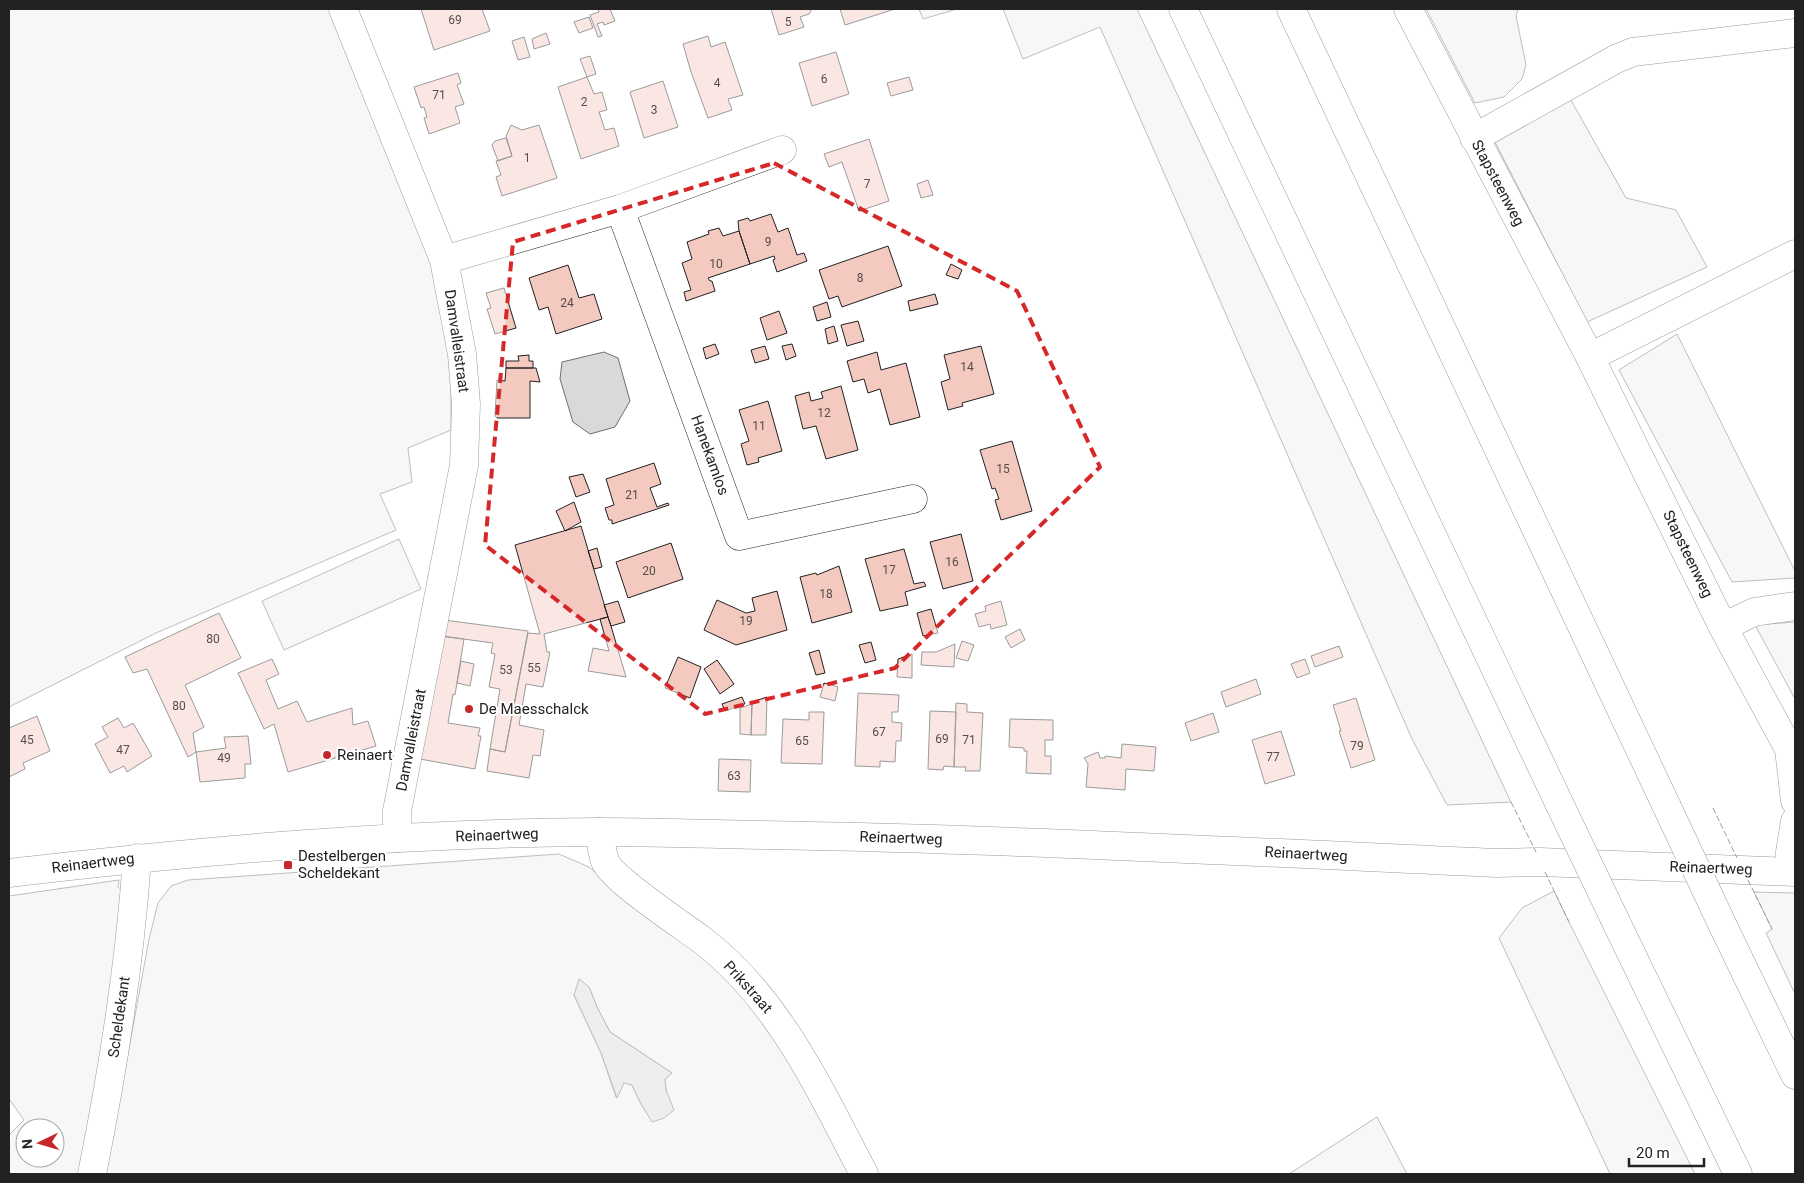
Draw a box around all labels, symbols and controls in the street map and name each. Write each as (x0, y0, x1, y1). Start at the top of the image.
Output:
house number: 69 (448, 13, 462, 27)
house number: 5 (785, 15, 792, 29)
house number: 6 (821, 72, 828, 86)
house number: 4 (714, 76, 721, 90)
house number: 71 (432, 88, 446, 102)
house number: 2 (581, 95, 588, 109)
house number: 3 (651, 103, 657, 117)
street label: Stapsteenweg (1468, 137, 1528, 229)
house number: 1 (524, 151, 530, 165)
house number: 7 (864, 177, 871, 191)
house number: 9 (765, 235, 771, 249)
house number: 10 (709, 257, 723, 271)
house number: 8 (857, 271, 864, 285)
street label: Damvalleistraat (441, 288, 473, 394)
house number: 24 (560, 296, 574, 310)
house number: 14 (960, 360, 974, 374)
house number: 12 (817, 406, 831, 420)
street label: Hanekamlos (687, 412, 733, 498)
house number: 11 (752, 419, 766, 433)
house number: 15 (996, 462, 1010, 476)
house number: 21 (625, 488, 639, 502)
street label: Stapsteenweg (1659, 507, 1717, 601)
house number: 16 (945, 555, 959, 569)
house number: 17 (882, 563, 896, 577)
house number: 20 (642, 564, 656, 578)
house number: 18 (819, 587, 833, 601)
house number: 19 (739, 614, 753, 628)
house number: 80 (206, 632, 220, 646)
house number: 55 (527, 661, 541, 675)
house number: 53 (499, 663, 513, 677)
street label: Damvalleistraat (392, 687, 430, 793)
house number: 80 (172, 699, 186, 713)
place label: De Maesschalck (479, 700, 589, 718)
marker: De Maesschalck (463, 703, 475, 715)
house number: 67 (872, 725, 886, 739)
house number: 69 (935, 732, 949, 746)
house number: 45 (20, 733, 34, 747)
house number: 71 (962, 733, 976, 747)
house number: 65 (795, 734, 809, 748)
house number: 79 (1350, 739, 1364, 753)
house number: 47 (116, 743, 130, 757)
place label: Reinaert (337, 746, 393, 764)
marker: Reinaert (321, 749, 333, 761)
house number: 77 (1266, 750, 1280, 764)
house number: 49 (217, 751, 231, 765)
house number: 63 (727, 769, 741, 783)
street label: Reinaertweg (455, 825, 539, 845)
street label: Reinaertweg (859, 828, 943, 848)
street label: Reinaertweg (1264, 843, 1348, 865)
place label: Destelbergen Scheldekant (298, 847, 386, 882)
street label: Reinaertweg (51, 849, 135, 877)
street label: Reinaertweg (1669, 858, 1753, 878)
marker: Destelbergen Scheldekant (282, 859, 294, 871)
street label: Prikstraat (720, 957, 776, 1017)
street label: Scheldekant (104, 975, 134, 1059)
north arrow (15, 1118, 65, 1168)
scale bar (1629, 1136, 1704, 1168)
text: N (19, 1139, 35, 1150)
text: 20 m (1636, 1144, 1670, 1162)

